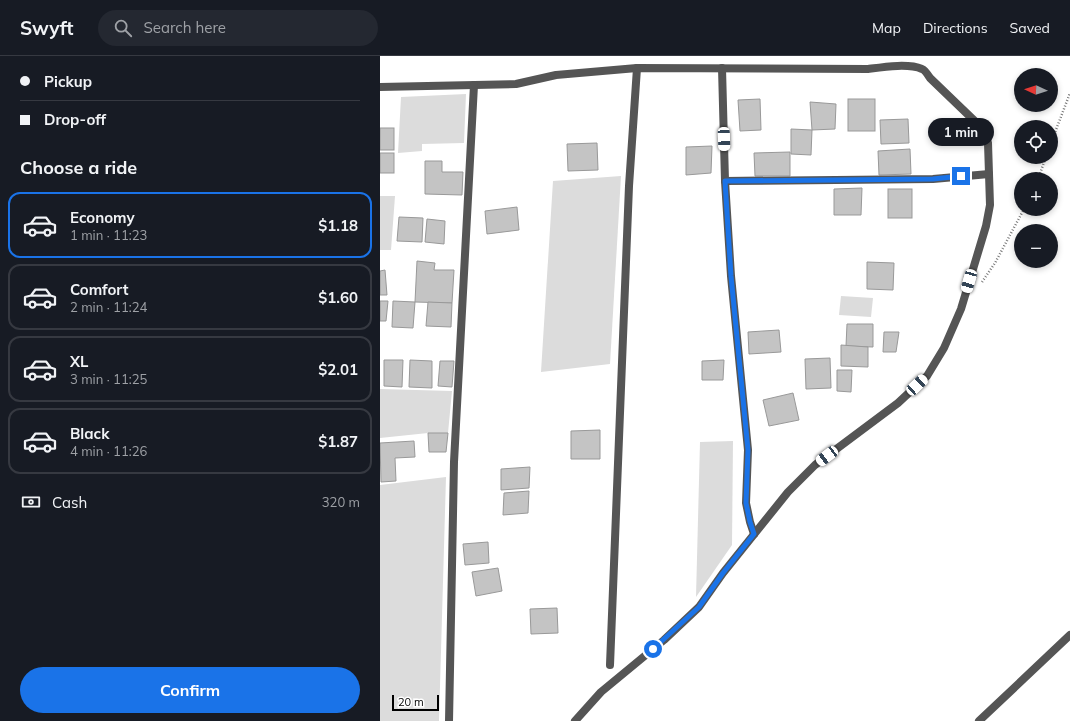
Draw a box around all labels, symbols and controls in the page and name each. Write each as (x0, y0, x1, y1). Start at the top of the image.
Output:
search box (98, 10, 378, 46)
text: Swyft (20, 16, 74, 40)
icon: search (112, 17, 134, 39)
text: Search here (144, 18, 226, 37)
text: Map (872, 19, 901, 37)
text: Directions (923, 19, 988, 37)
text: Saved (1010, 19, 1050, 37)
north arrow (1014, 68, 1058, 112)
map controls (1014, 68, 1058, 268)
text: Pickup (44, 72, 92, 91)
text: Drop-off (44, 110, 106, 129)
callout: 1 min (928, 118, 994, 146)
button: locate (1014, 120, 1058, 164)
text: 1 min (944, 124, 978, 140)
car (718, 127, 730, 151)
text: Choose a ride (20, 156, 137, 179)
route end (952, 167, 970, 185)
button: + (1014, 172, 1058, 216)
icon: car (22, 207, 58, 243)
text: Economy (70, 208, 135, 227)
text: $1.18 (318, 216, 358, 235)
button: − (1014, 224, 1058, 268)
text: 1 min · 11:23 (70, 227, 147, 243)
car (960, 268, 978, 294)
icon: car (22, 279, 58, 315)
text: Comfort (70, 280, 128, 299)
text: $1.60 (318, 288, 358, 307)
text: 2 min · 11:24 (70, 299, 147, 315)
icon: car (22, 351, 58, 387)
text: XL (70, 352, 88, 371)
text: $2.01 (318, 360, 358, 379)
text: 3 min · 11:25 (70, 371, 147, 387)
car (904, 372, 930, 398)
icon: car (22, 423, 58, 459)
text: Black (70, 424, 109, 443)
text: $1.87 (318, 432, 358, 451)
text: 4 min · 11:26 (70, 443, 147, 459)
car (814, 444, 840, 468)
icon: cash (20, 491, 42, 513)
text: Cash (52, 493, 87, 512)
text: 320 m (322, 494, 360, 510)
route start (644, 640, 662, 658)
button: Confirm (20, 667, 360, 713)
scale bar (392, 693, 439, 712)
text: 20 m (398, 695, 424, 709)

